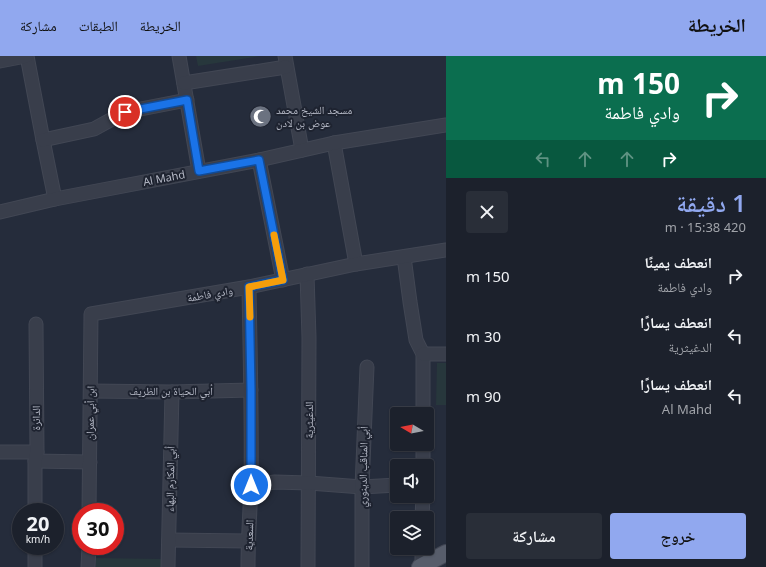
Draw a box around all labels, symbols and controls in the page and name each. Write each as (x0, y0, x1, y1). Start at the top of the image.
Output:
text: الخريطة (688, 12, 746, 38)
text: مشاركة (20, 16, 57, 35)
text: الطبقات (79, 16, 118, 35)
text: الخريطة (140, 16, 181, 35)
text: 150 m (597, 64, 680, 102)
icon: right (694, 72, 746, 124)
pin (108, 95, 142, 129)
text: وادي فاطمة (604, 100, 680, 124)
icon: arrive (114, 101, 136, 123)
place label: مسجد الشيخ محمد عوض بن لادن (276, 102, 352, 130)
mosque icon: مسجد الشيخ محمد عوض بن لادن (247, 103, 273, 129)
icon: left (532, 148, 554, 170)
icon: ahead (574, 148, 596, 170)
icon: ahead (616, 148, 638, 170)
icon: right (658, 148, 680, 170)
street label: Al Mahd (142, 166, 186, 189)
text: 1 دقيقة (676, 186, 746, 219)
button: close (466, 191, 508, 233)
text: 420 m · 15:38 (665, 218, 746, 236)
text: انعطف يمينًا (644, 252, 712, 272)
icon: right (724, 265, 746, 287)
text: 150 m (466, 266, 510, 286)
text: وادي فاطمة (657, 278, 712, 296)
street label: وادي فاطمة (186, 282, 234, 307)
text: انعطف يسارًا (640, 312, 712, 332)
icon: left (724, 325, 746, 347)
text: 30 m (466, 326, 501, 346)
text: الدغيثرية (668, 338, 712, 356)
text: انعطف يسارًا (640, 374, 712, 394)
street label: أبي الحياة بن الظريف (129, 383, 213, 400)
icon: left (724, 385, 746, 407)
street label: ابن أبي عمران (82, 386, 99, 440)
text: 90 m (466, 386, 501, 406)
text: Al Mahd (662, 400, 712, 418)
street label: الدغيثرية (301, 402, 316, 438)
street label: الدائرة (28, 406, 43, 430)
north arrow (390, 407, 434, 451)
map controls (390, 407, 434, 555)
street label: أبي المناقب الدينوري (354, 426, 373, 508)
street label: أبي المكارم البهاء (161, 446, 179, 512)
button: sound (390, 459, 434, 503)
position arrow (230, 464, 272, 506)
speed limit sign: 30 (72, 503, 124, 555)
text: 20 (27, 510, 49, 537)
button: layers (390, 511, 434, 555)
button: مشاركة (466, 513, 602, 559)
button: خروج (610, 513, 746, 559)
street label: السعدية (240, 519, 257, 551)
text: km/h (26, 532, 50, 546)

